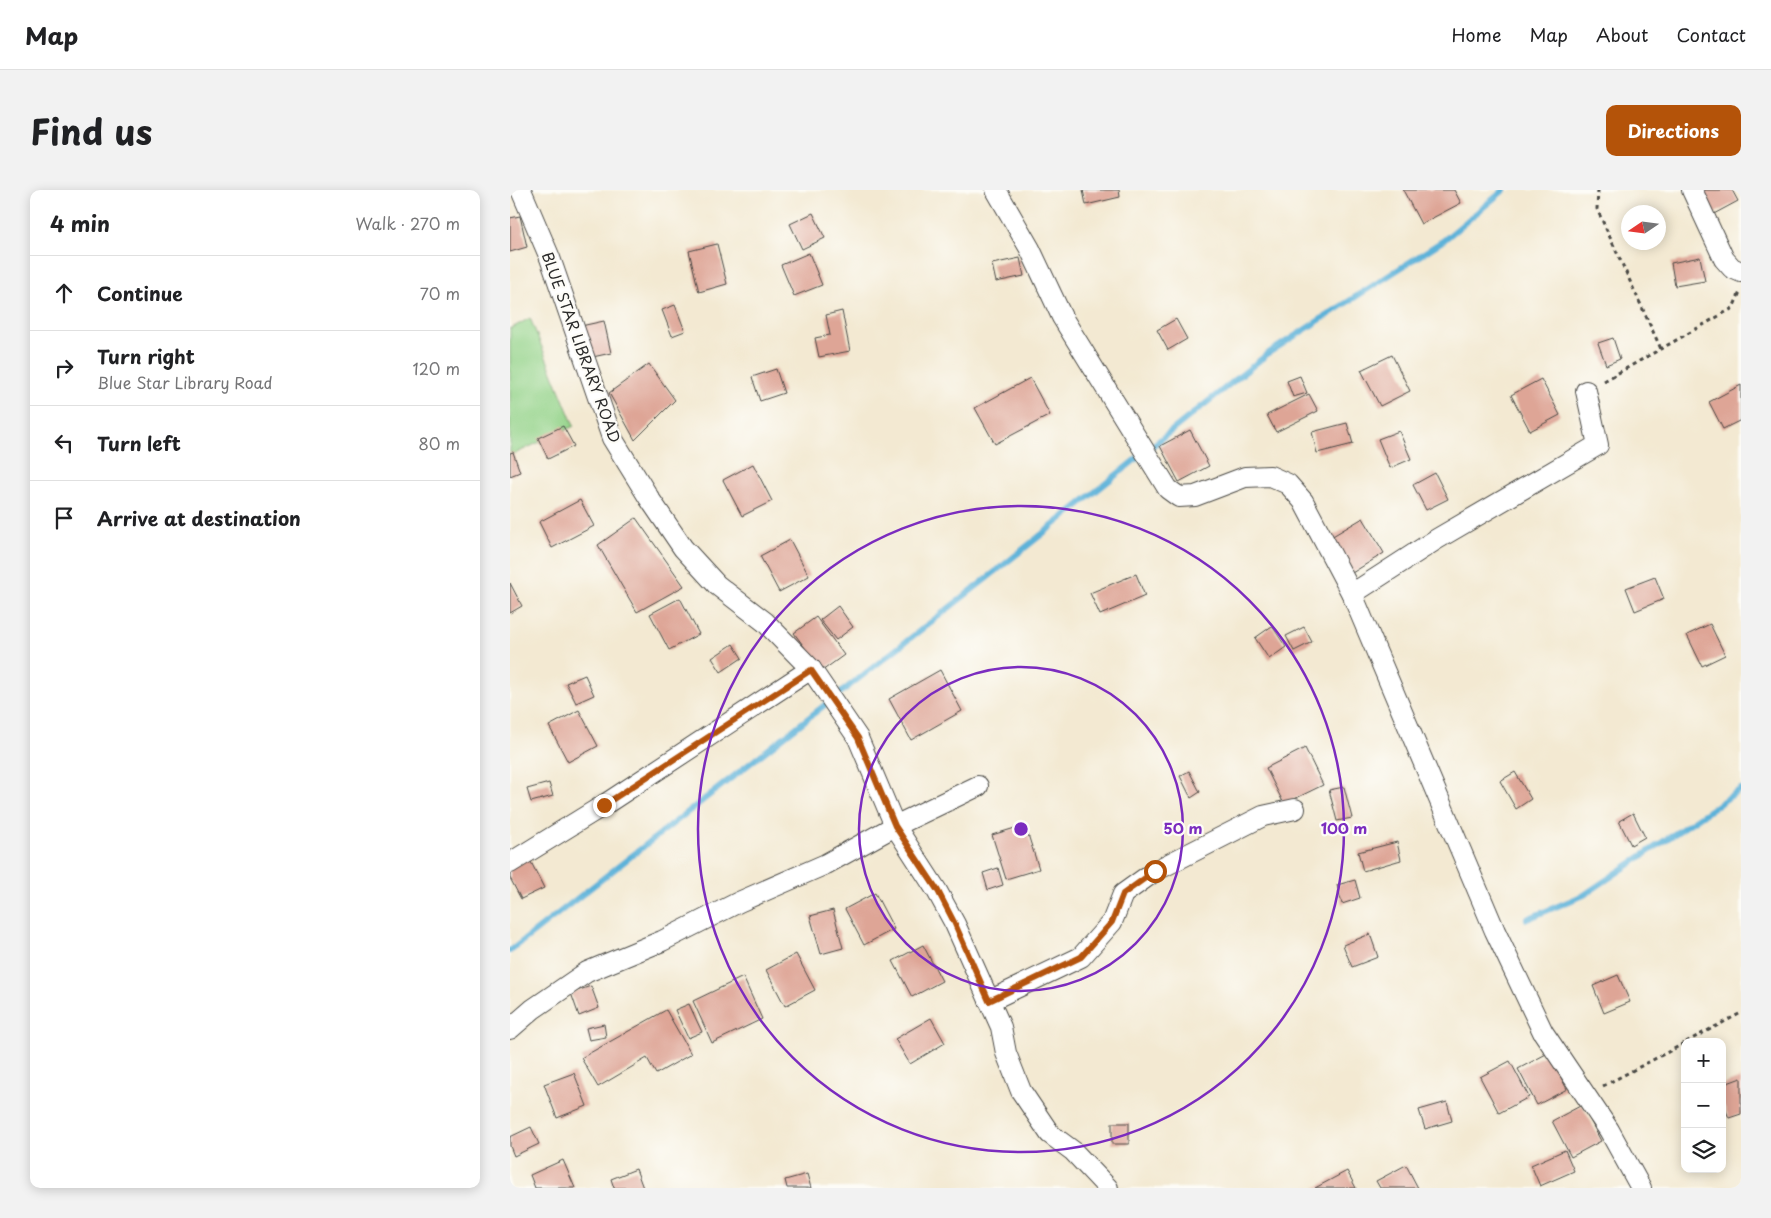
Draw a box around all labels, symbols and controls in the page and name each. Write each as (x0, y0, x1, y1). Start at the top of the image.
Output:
text: Map (25, 17, 78, 53)
text: Home (1451, 21, 1501, 48)
text: Map (1529, 21, 1568, 48)
text: About (1596, 21, 1648, 48)
text: Contact (1676, 21, 1746, 48)
text: Find us (30, 104, 152, 157)
button: Directions (1606, 105, 1741, 156)
north arrow (1621, 205, 1666, 250)
text: 4 min (50, 207, 110, 239)
text: Walk · 270 m (356, 211, 460, 235)
street label: BLUE STAR LIBRARY ROAD (537, 248, 627, 446)
icon: ahead (50, 279, 78, 307)
text: Continue (97, 279, 183, 307)
text: 70 m (420, 281, 460, 305)
text: Turn right (97, 342, 195, 370)
icon: right (50, 354, 78, 382)
text: 120 m (413, 356, 460, 380)
text: Blue Star Library Road (97, 370, 272, 394)
icon: left (50, 429, 78, 457)
text: Turn left (97, 429, 181, 457)
text: 80 m (418, 431, 460, 455)
icon: arrive (50, 504, 78, 532)
text: Arrive at destination (97, 504, 301, 532)
route end (593, 794, 616, 817)
text: 50 m (1164, 816, 1202, 839)
text: 100 m (1321, 816, 1367, 839)
centre of rings (1012, 820, 1030, 838)
route start (1144, 860, 1167, 883)
map controls (1681, 1038, 1726, 1173)
button: + (1681, 1038, 1726, 1083)
button: − (1681, 1083, 1726, 1128)
button: layers (1681, 1128, 1726, 1173)

